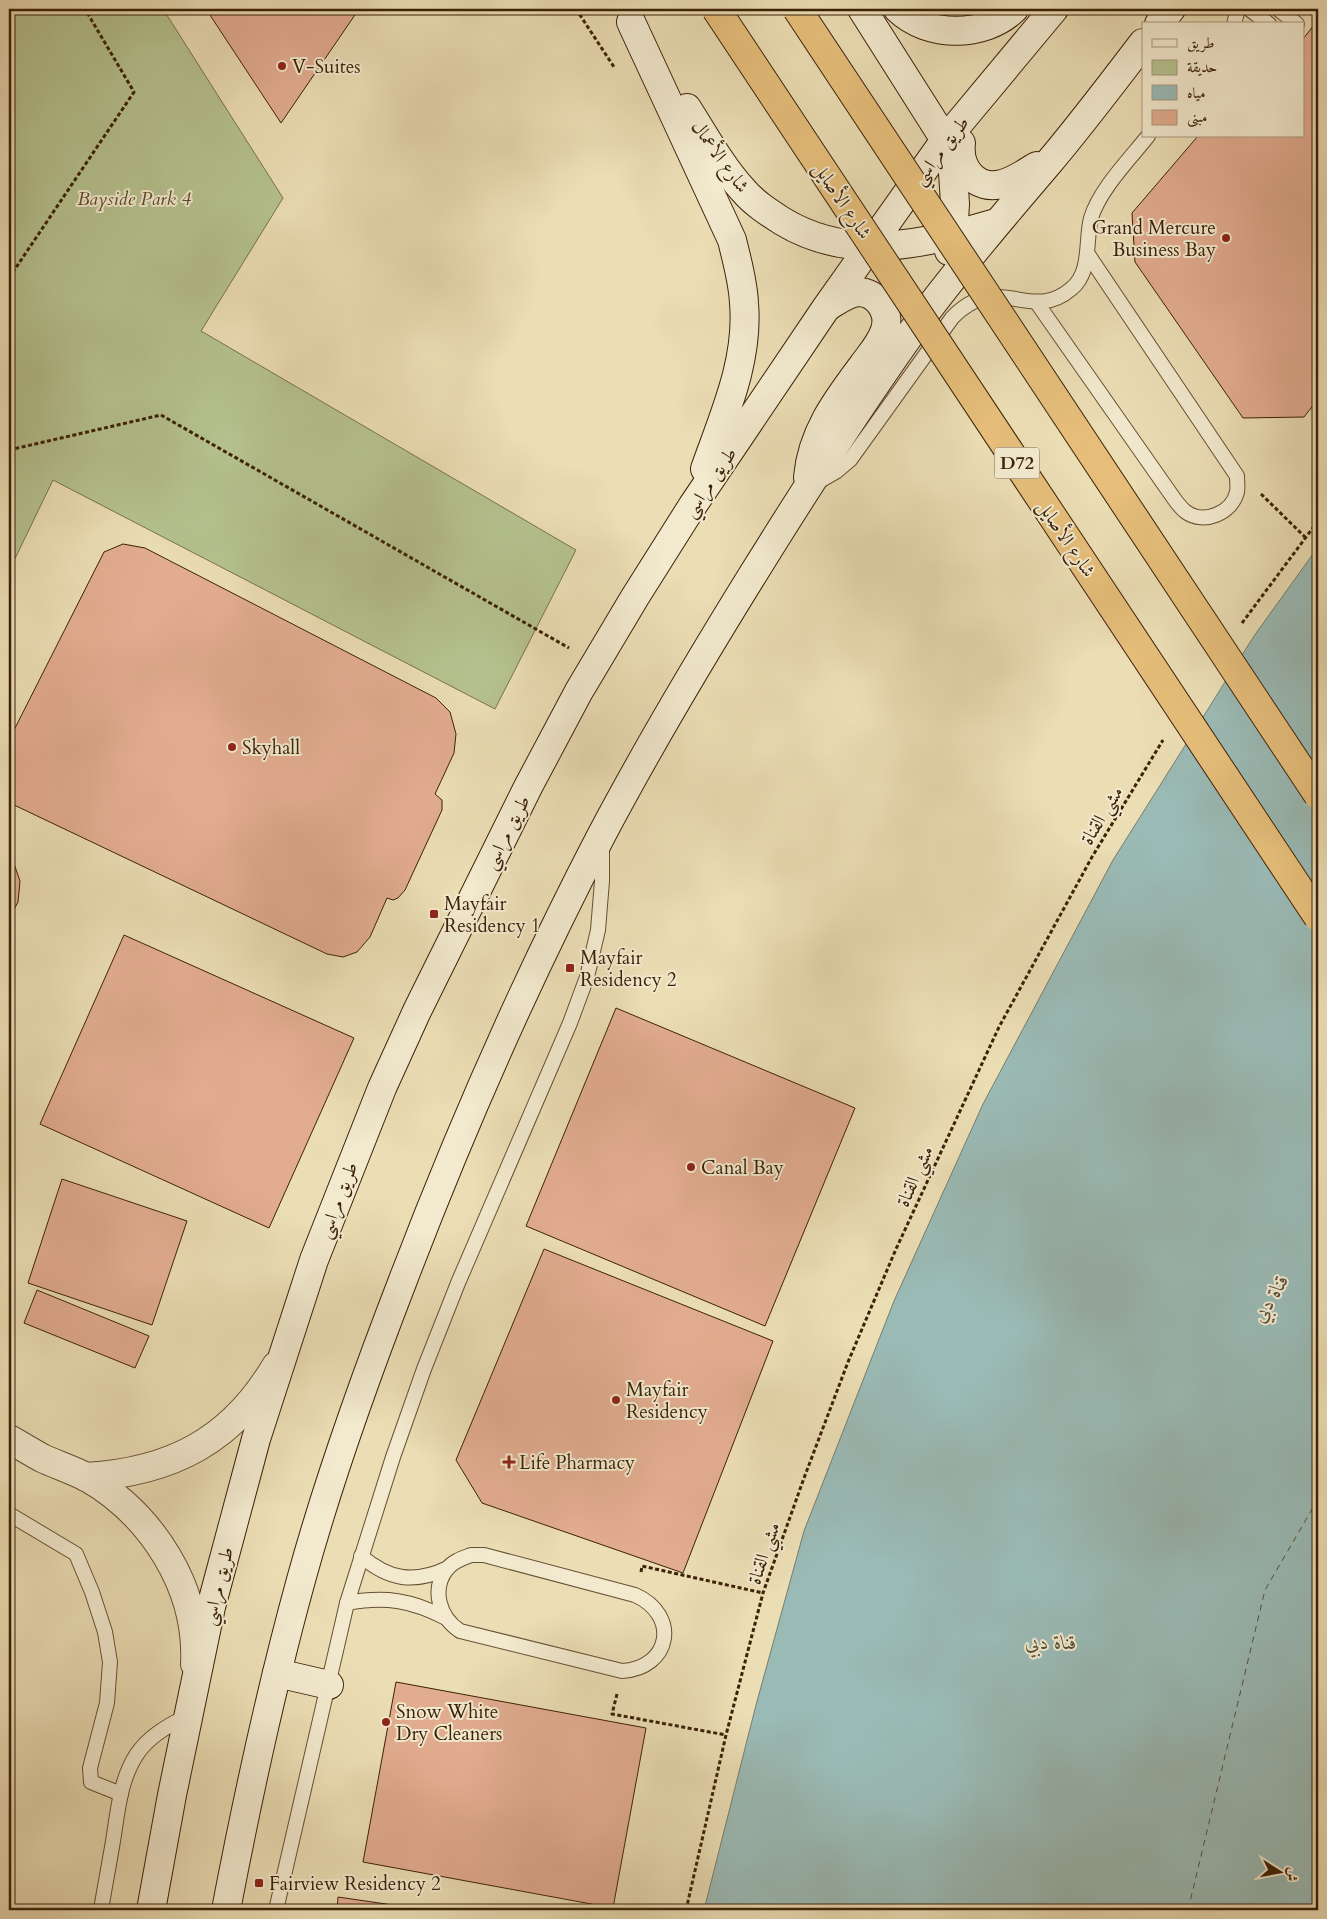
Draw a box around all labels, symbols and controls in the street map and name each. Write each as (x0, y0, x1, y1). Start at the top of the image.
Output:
legend (1142, 22, 1304, 138)
text: طريق (1187, 33, 1214, 53)
place label: V-Suites (292, 54, 361, 80)
text: حديقة (1187, 57, 1217, 77)
marker: V-Suites (276, 60, 288, 72)
text: مياه (1187, 83, 1205, 103)
text: مبنى (1187, 107, 1207, 128)
street label: طريق مراسي (906, 111, 978, 193)
street label: شارع الأعمال (683, 115, 756, 199)
street label: شارع الأصايل (805, 156, 878, 245)
park label: Bayside Park 4 (77, 186, 191, 212)
place label: Grand Mercure Business Bay (1092, 215, 1216, 263)
marker: Grand Mercure Business Bay (1220, 232, 1232, 244)
street label: طريق مراسي (677, 442, 746, 525)
road number: D72 (994, 448, 1040, 478)
street label: شارع الأصايل (1029, 494, 1102, 583)
place label: Skyhall (242, 735, 300, 761)
marker: Skyhall (226, 741, 238, 753)
street label: مشي القناة (1074, 781, 1133, 852)
street label: طريق مراسي (477, 791, 540, 876)
place label: Mayfair Residency 1 (444, 891, 541, 939)
marker: Mayfair Residency 1 (428, 908, 440, 920)
place label: Mayfair Residency 2 (580, 945, 677, 993)
marker: Mayfair Residency 2 (564, 962, 576, 974)
street label: مشي القناة (890, 1142, 944, 1213)
place label: Canal Bay (701, 1155, 784, 1181)
street label: طريق مراسي (311, 1158, 368, 1244)
marker: Canal Bay (685, 1161, 697, 1173)
water label: قناة دبي (1245, 1269, 1297, 1329)
place label: Mayfair Residency (626, 1377, 708, 1425)
marker: Mayfair Residency (610, 1394, 622, 1406)
place label: Life Pharmacy (519, 1450, 635, 1476)
marker: Life Pharmacy (503, 1456, 515, 1468)
street label: مشي القناة (741, 1519, 790, 1589)
street label: طريق مراسي (196, 1544, 244, 1629)
water label: قناة دبي (1025, 1629, 1077, 1658)
place label: Snow White Dry Cleaners (396, 1699, 502, 1747)
marker: Snow White Dry Cleaners (380, 1716, 392, 1728)
north arrow (1254, 1846, 1304, 1896)
text: ش (1282, 1866, 1303, 1883)
place label: Fairview Residency 2 (269, 1871, 441, 1897)
marker: Fairview Residency 2 (253, 1877, 265, 1889)

